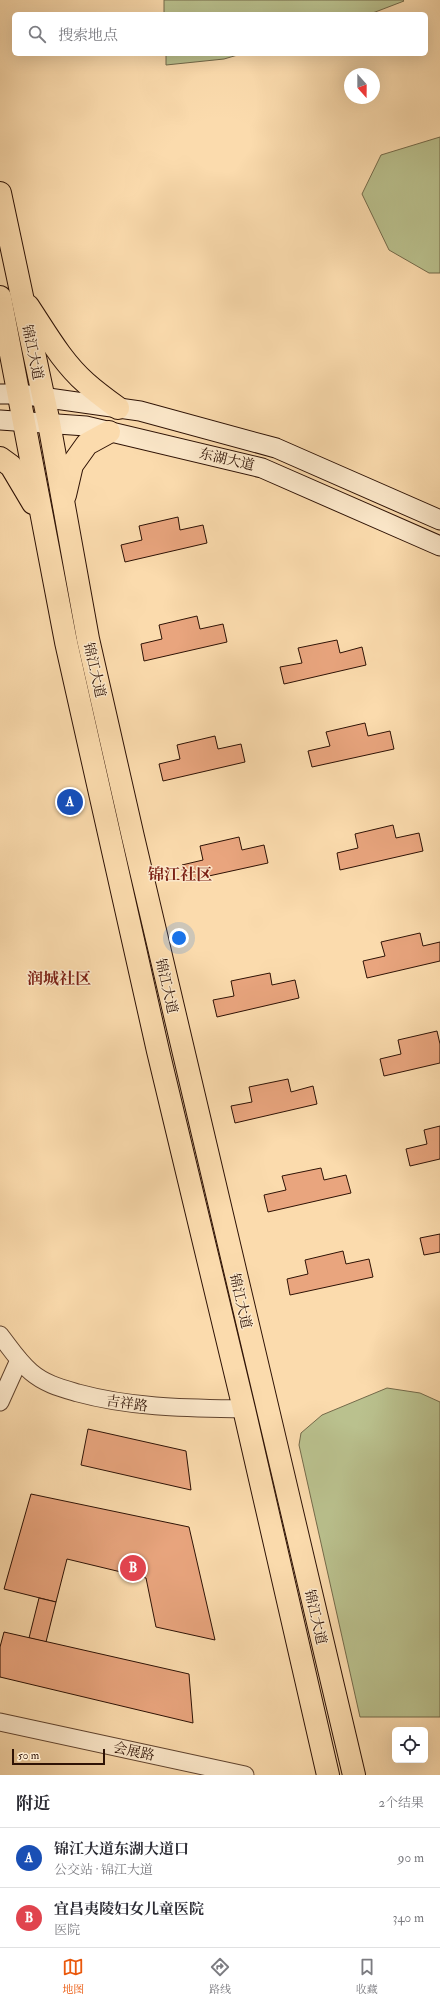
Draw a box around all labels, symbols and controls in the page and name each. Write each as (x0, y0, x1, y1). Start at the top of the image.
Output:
search box (12, 12, 428, 56)
icon: search (26, 23, 48, 45)
text: 搜索地点 (58, 26, 118, 45)
north arrow (344, 68, 380, 104)
street label: 锦江大道 (18, 323, 47, 381)
street label: 东湖大道 (198, 445, 256, 474)
street label: 锦江大道 (80, 641, 109, 699)
pin: A (57, 787, 83, 817)
district label: 锦江社区 (148, 865, 212, 885)
your location (169, 928, 189, 948)
street label: 锦江大道 (152, 957, 181, 1015)
district label: 润城社区 (27, 969, 91, 989)
street label: 锦江大道 (226, 1272, 255, 1330)
street label: 吉祥路 (105, 1392, 149, 1415)
pin: B (120, 1553, 146, 1583)
street label: 锦江大道 (301, 1588, 330, 1646)
map controls (392, 1727, 428, 1763)
button: locate (392, 1727, 428, 1763)
street label: 会展路 (112, 1739, 156, 1764)
scale bar (12, 1747, 105, 1766)
text: 50 m (18, 1749, 39, 1762)
text: 附近 (16, 1793, 50, 1814)
text: 2个结果 (378, 1795, 424, 1811)
text: 锦江大道东湖大道口 (54, 1840, 189, 1859)
text: A (25, 1850, 33, 1866)
text: 90 m (398, 1850, 424, 1866)
text: 公交站 · 锦江大道 (54, 1862, 153, 1878)
text: 宜昌夷陵妇女儿童医院 (54, 1900, 204, 1919)
text: B (25, 1910, 33, 1926)
text: 340 m (393, 1910, 424, 1926)
text: 医院 (54, 1922, 80, 1938)
tab: 地图 (62, 1956, 84, 1996)
tab: 路线 (209, 1956, 231, 1996)
tab: 收藏 (356, 1956, 378, 1996)

